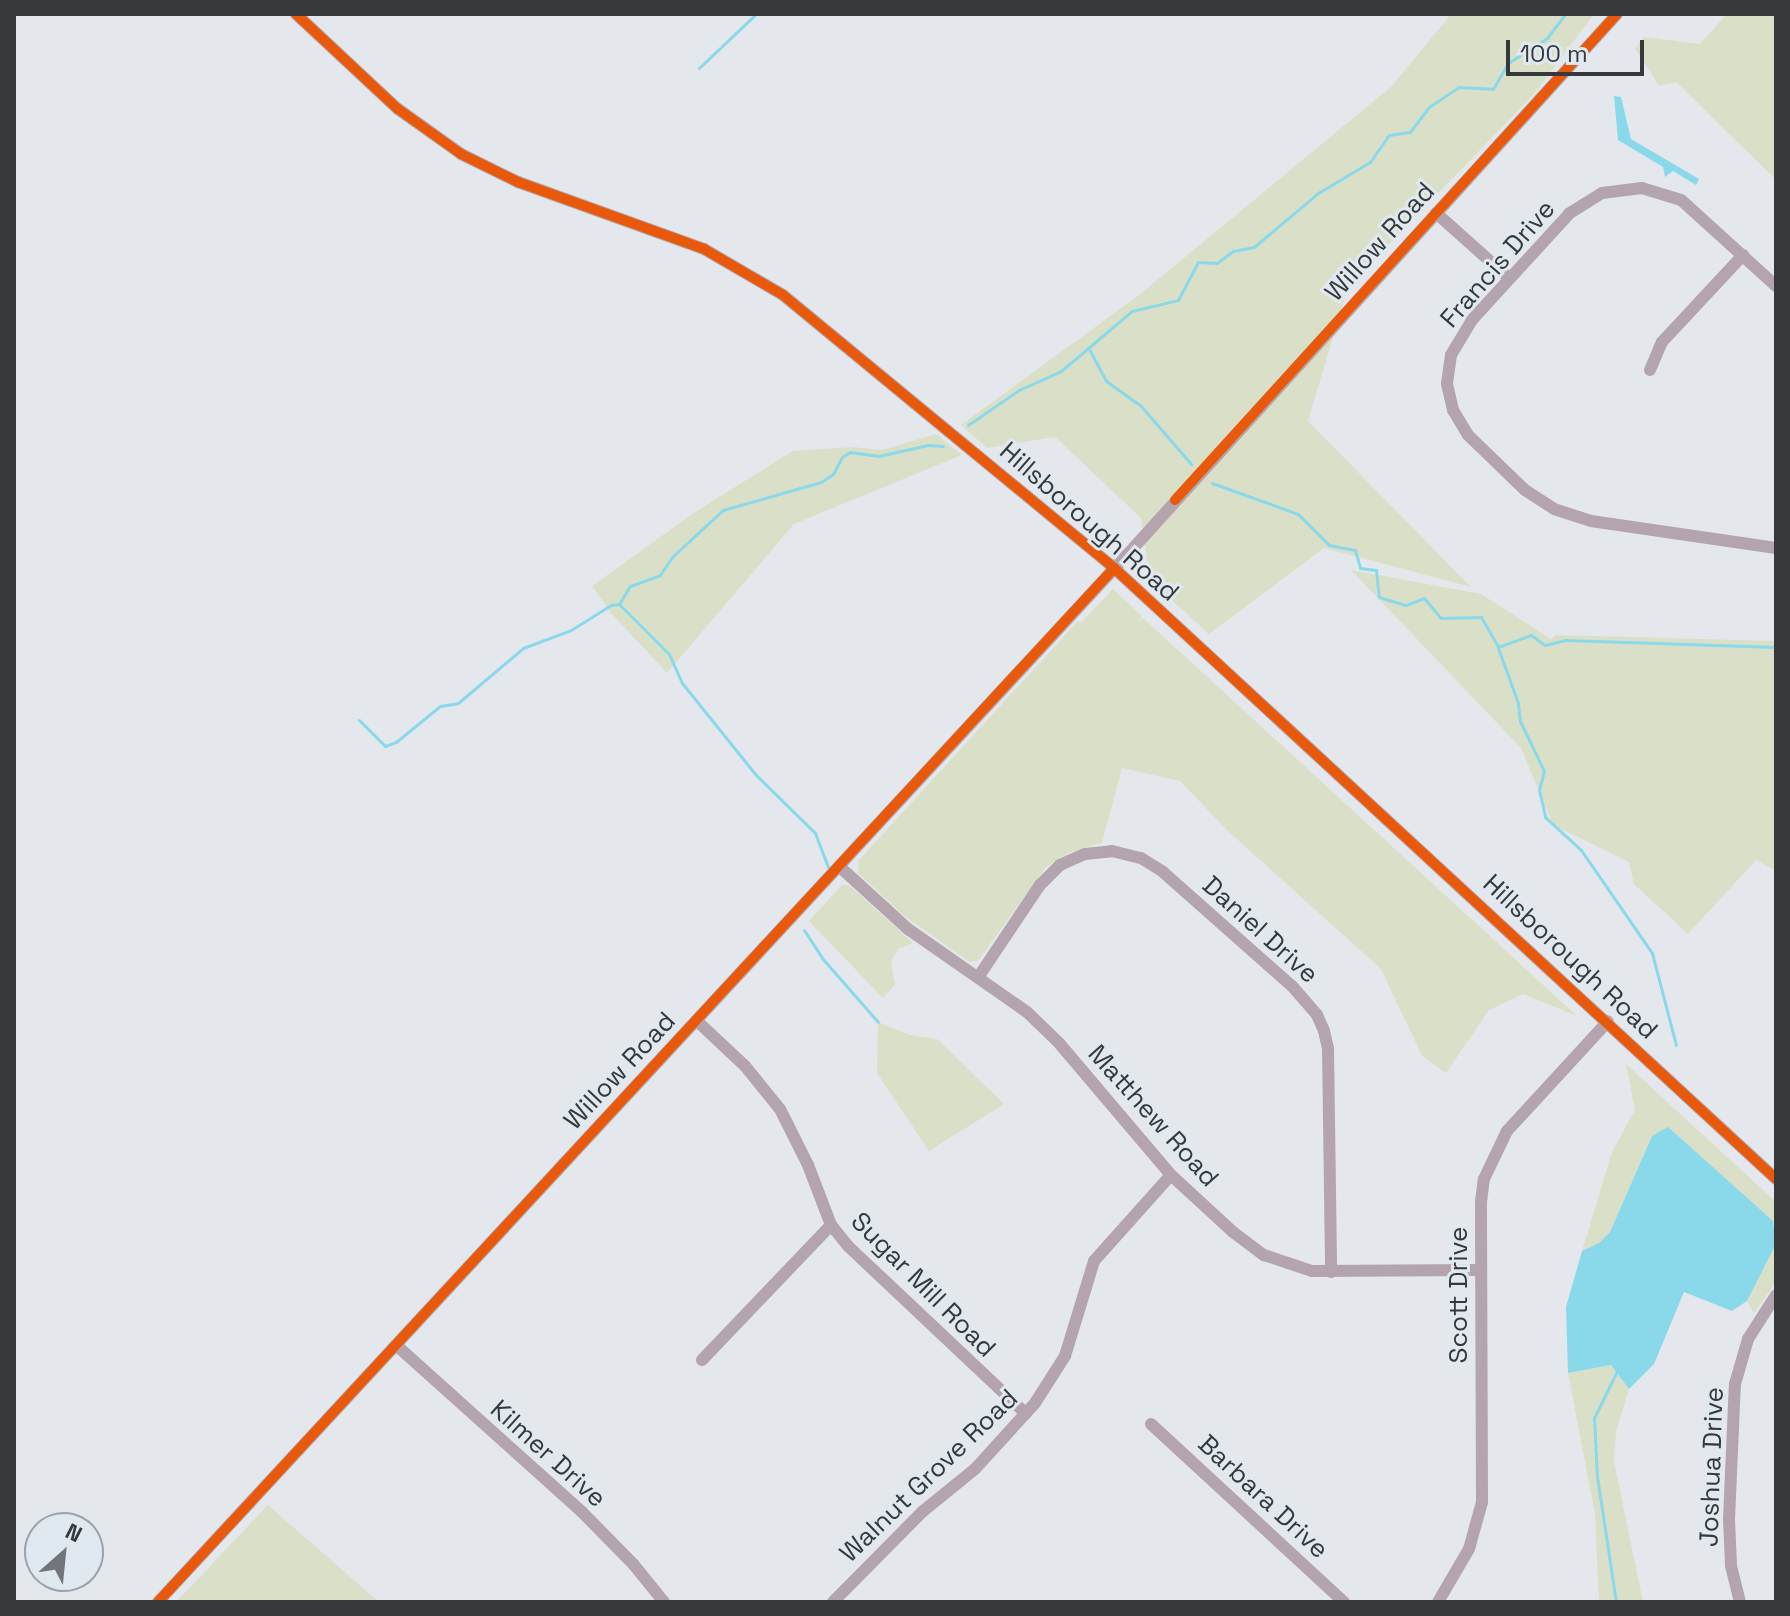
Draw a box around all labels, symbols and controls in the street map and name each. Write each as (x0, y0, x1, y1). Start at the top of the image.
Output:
scale bar (1510, 24, 1648, 74)
text: 100 m (1520, 38, 1588, 69)
street label: Willow Road (1319, 176, 1441, 308)
street label: Francis Drive (1434, 194, 1562, 334)
street label: Hillsborough Road (993, 436, 1185, 608)
street label: Hillsborough Road (1476, 868, 1664, 1046)
street label: Daniel Drive (1196, 870, 1324, 990)
street label: Willow Road (558, 1006, 682, 1136)
street label: Matthew Road (1081, 1039, 1225, 1193)
street label: Sugar Mill Road (844, 1206, 1002, 1364)
street label: Scott Drive (1443, 1227, 1475, 1363)
street label: Walnut Grove Road (833, 1383, 1025, 1569)
street label: Joshua Drive (1694, 1386, 1730, 1548)
street label: Kilmer Drive (484, 1394, 612, 1514)
street label: Barbara Drive (1191, 1429, 1335, 1565)
north arrow (24, 1512, 104, 1592)
text: N (61, 1517, 87, 1548)

